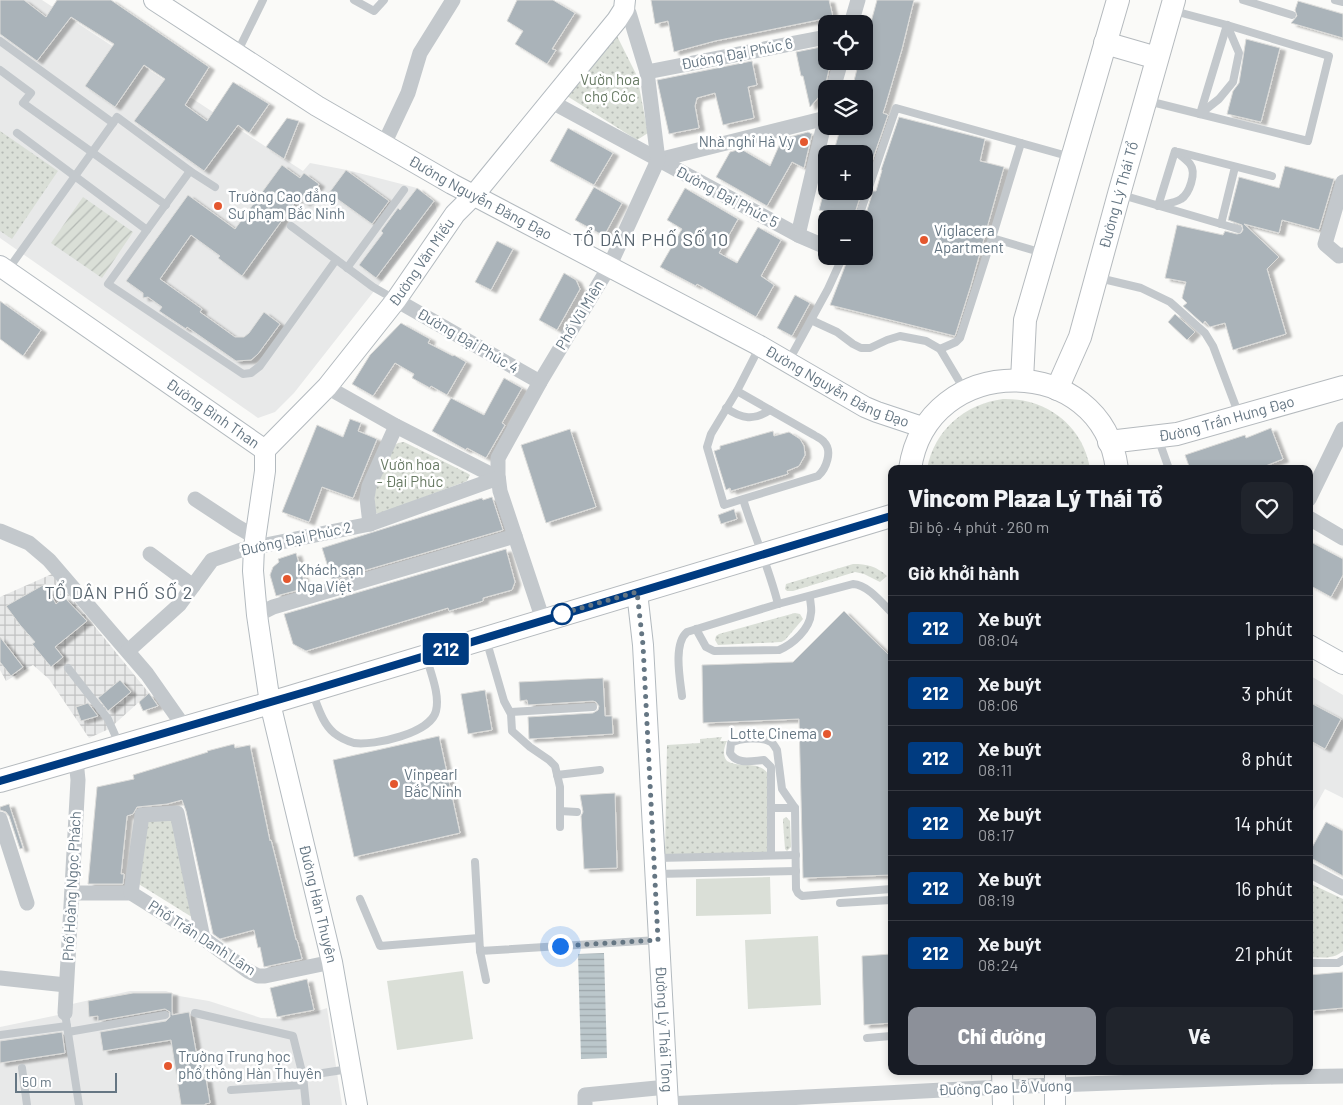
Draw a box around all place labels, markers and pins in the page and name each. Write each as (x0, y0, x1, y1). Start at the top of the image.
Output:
place label: Nhà nghỉ Hà Vy (699, 132, 794, 150)
marker: Nhà nghỉ Hà Vy (798, 136, 810, 148)
place label: Trường Cao đẳng Sư phạm Bắc Ninh (228, 187, 345, 222)
marker: Trường Cao đẳng Sư phạm Bắc Ninh (212, 200, 224, 212)
place label: Viglacera Apartment (934, 221, 1004, 256)
marker: Viglacera Apartment (918, 234, 930, 246)
place label: Khách sạn Nga Việt (297, 560, 364, 595)
marker: Khách sạn Nga Việt (281, 573, 293, 585)
unlabelled marker (551, 603, 573, 625)
place label: Lotte Cinema (730, 724, 817, 742)
marker: Lotte Cinema (821, 728, 833, 740)
place label: Vinpearl Bắc Ninh (404, 765, 462, 800)
marker: Vinpearl Bắc Ninh (388, 778, 400, 790)
place label: Trường Trung học phổ thông Hàn Thuyên (178, 1047, 322, 1082)
marker: Trường Trung học phổ thông Hàn Thuyên (162, 1060, 174, 1072)

